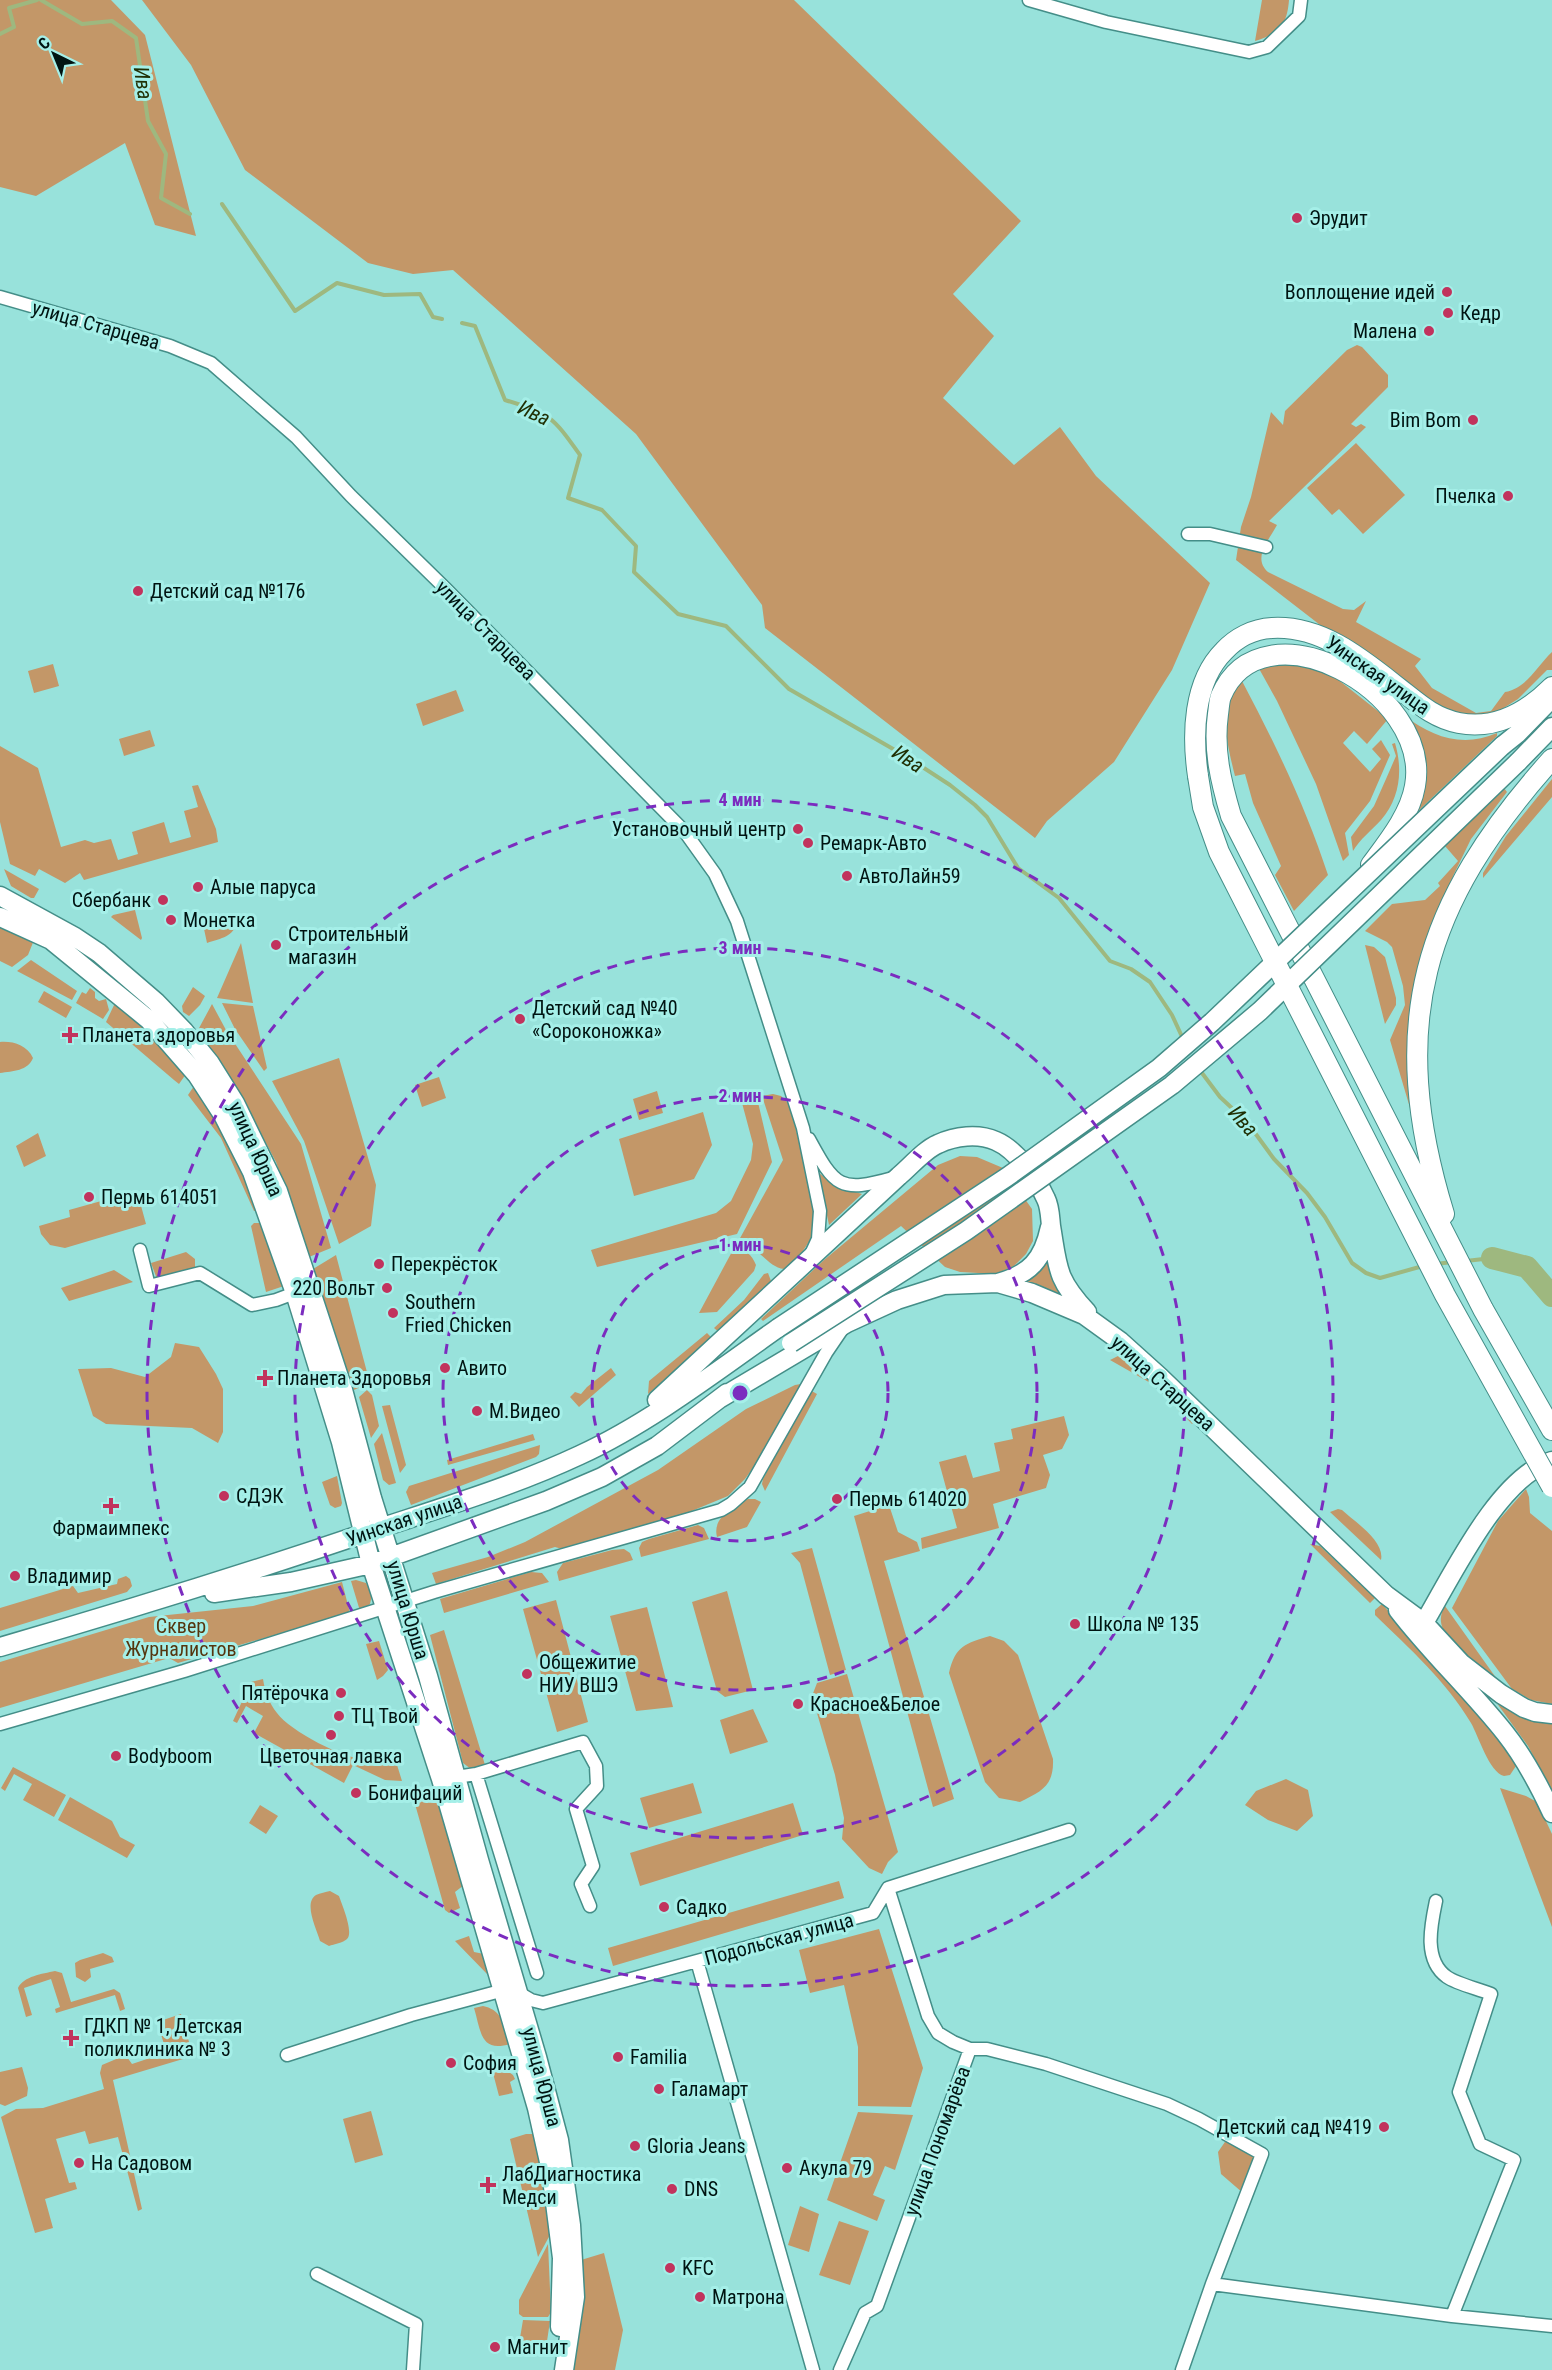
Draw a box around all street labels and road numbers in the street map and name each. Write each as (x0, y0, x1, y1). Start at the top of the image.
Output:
street label: улица Старцева (29, 295, 163, 355)
street label: улица Старцева (431, 575, 541, 685)
street label: Уинская улица (1321, 630, 1435, 720)
street label: улица Юрша (224, 1098, 288, 1200)
street label: улица Старцева (1106, 1330, 1220, 1436)
street label: Уинская улица (343, 1489, 465, 1551)
street label: улица Юрша (382, 1558, 434, 1662)
street label: Подольская улица (702, 1908, 856, 1970)
street label: улица Юрша (517, 2025, 567, 2129)
street label: улица Пономарёва (899, 2063, 975, 2219)

